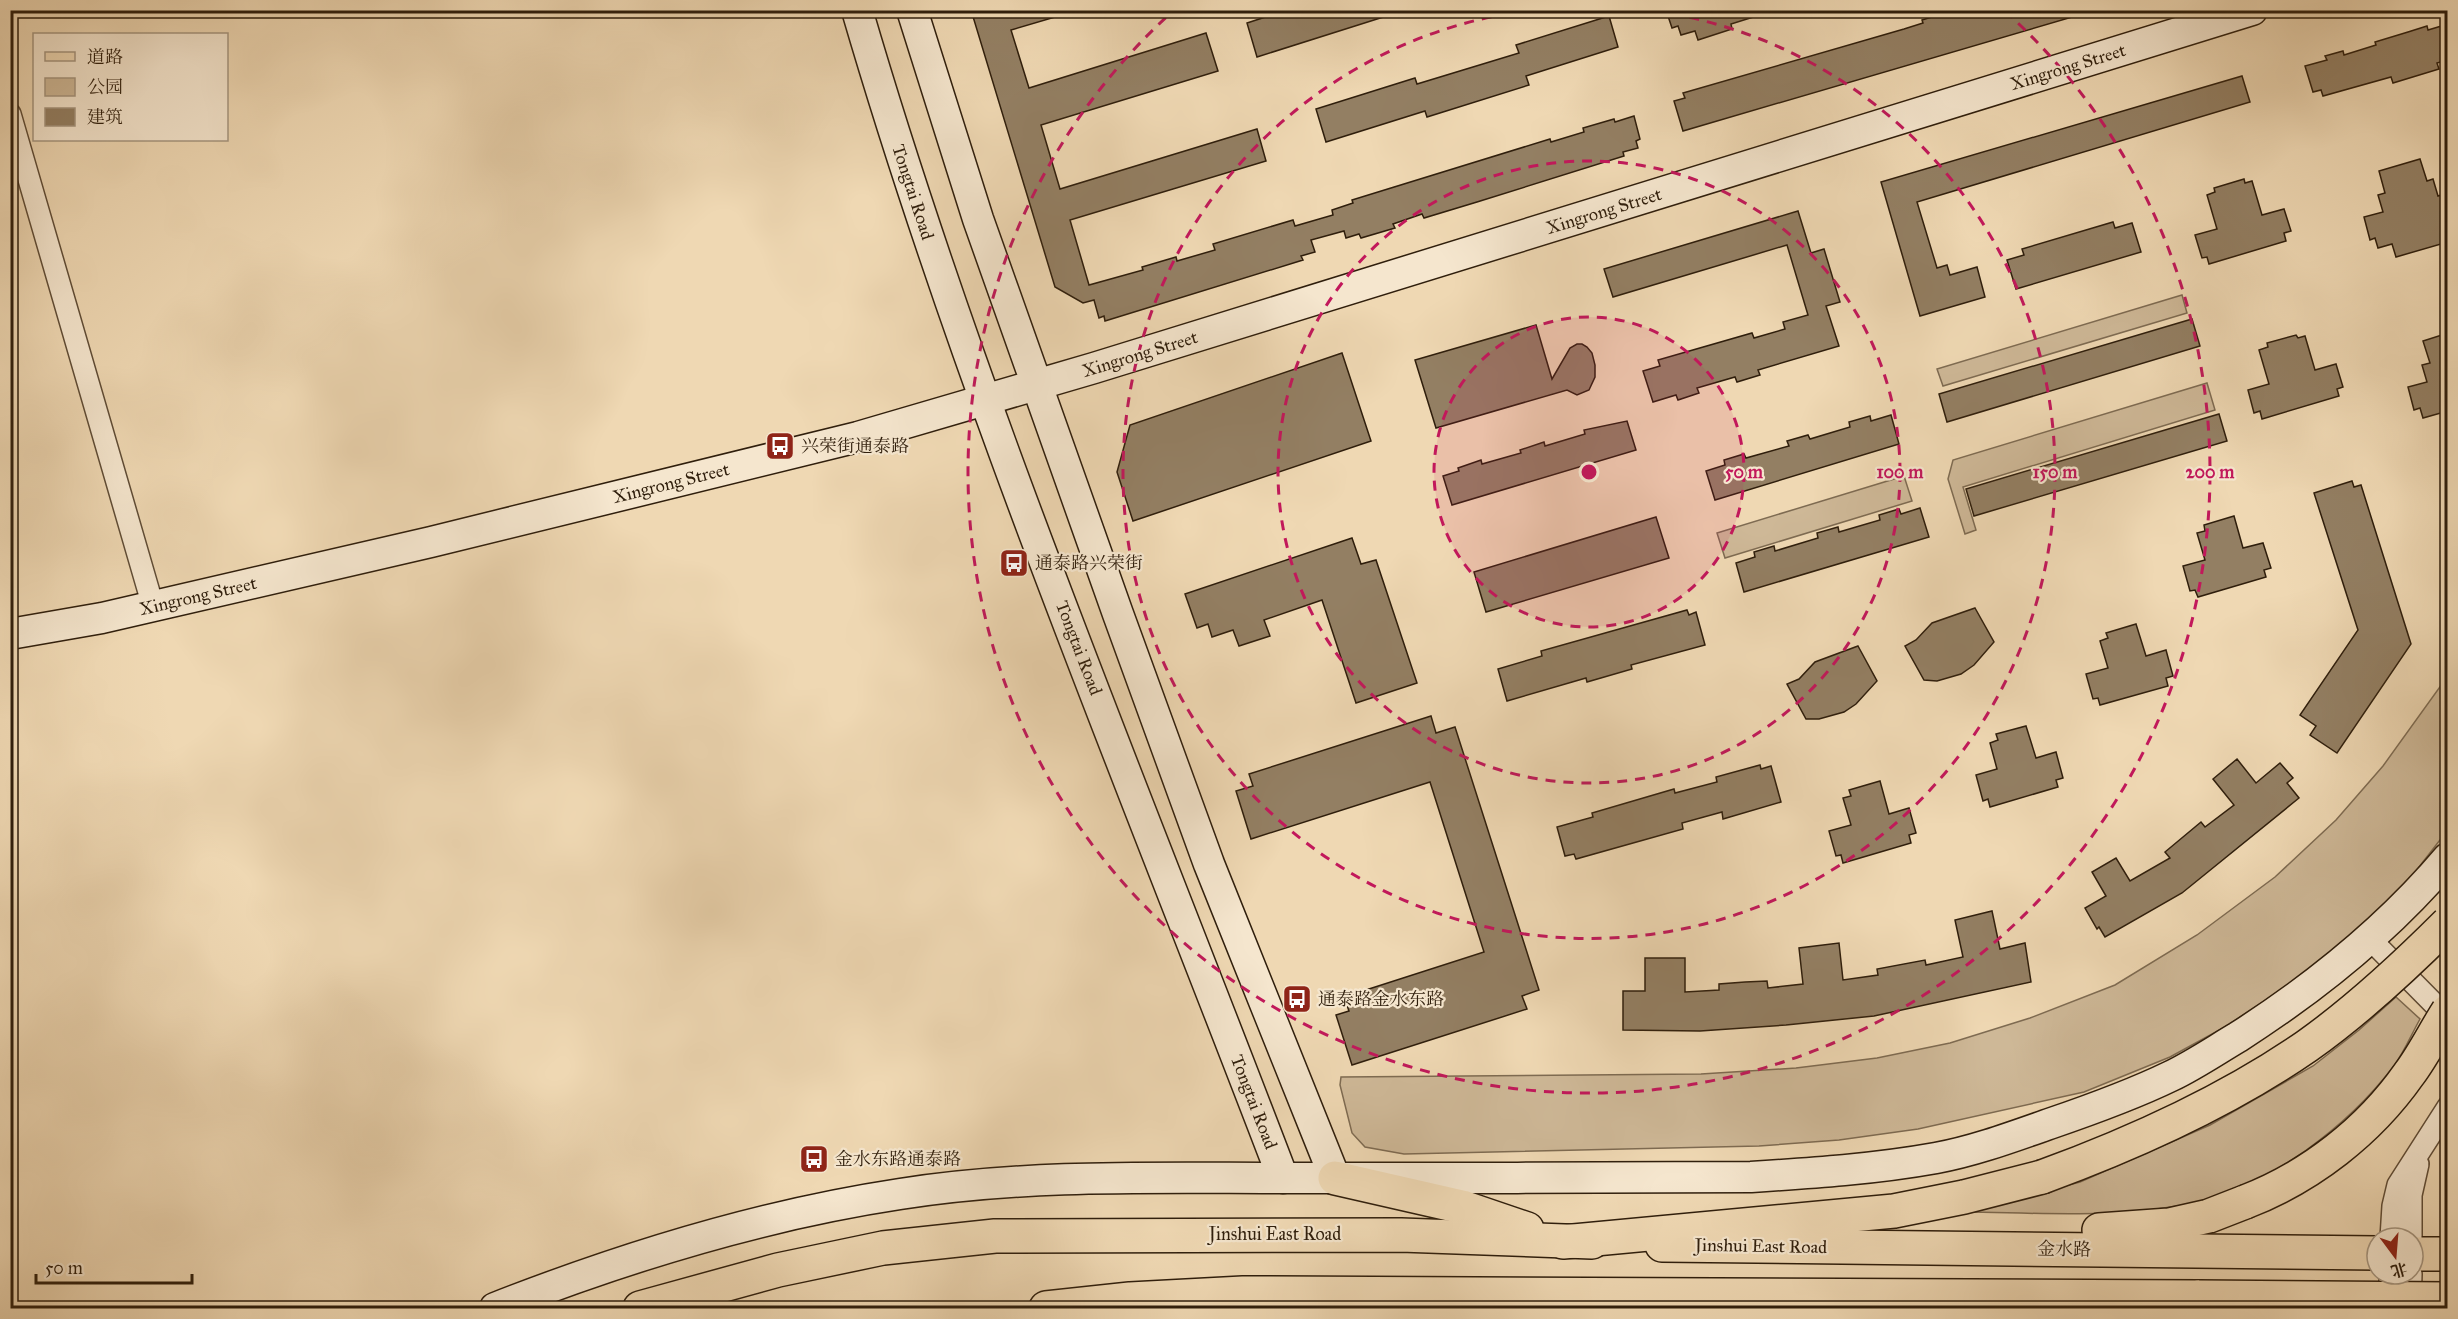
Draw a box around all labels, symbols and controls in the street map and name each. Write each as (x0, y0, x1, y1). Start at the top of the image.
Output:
legend (33, 33, 228, 141)
street label: Xingrong Street (2008, 39, 2129, 96)
text: 道路 (87, 46, 123, 68)
text: 公园 (87, 76, 123, 98)
text: 建筑 (87, 106, 123, 128)
street label: Tongtai Road (886, 141, 939, 243)
street label: Xingrong Street (1544, 183, 1665, 240)
street label: Xingrong Street (1080, 326, 1201, 383)
bus stop icon: 兴荣街通泰路 (764, 430, 796, 462)
place label: 兴荣街通泰路 (801, 435, 909, 457)
street label: Xingrong Street (610, 458, 733, 509)
text: 50 m (1725, 461, 1764, 483)
text: 100 m (1877, 461, 1924, 483)
text: 150 m (2033, 461, 2078, 483)
text: 200 m (2186, 461, 2235, 483)
centre of rings (1579, 462, 1599, 482)
bus stop icon: 通泰路兴荣街 (998, 547, 1030, 579)
place label: 通泰路兴荣街 (1035, 552, 1143, 574)
street label: Xingrong Street (137, 572, 260, 621)
street label: Tongtai Road (1050, 598, 1107, 699)
bus stop icon: 通泰路金水东路 (1281, 983, 1313, 1015)
place label: 通泰路金水东路 (1318, 988, 1444, 1010)
street label: Tongtai Road (1225, 1052, 1282, 1153)
bus stop icon: 金水东路通泰路 (798, 1143, 830, 1175)
place label: 金水东路通泰路 (835, 1148, 961, 1170)
street label: Jinshui East Road (1207, 1223, 1341, 1246)
north arrow (2365, 1226, 2425, 1286)
street label: Jinshui East Road (1693, 1234, 1827, 1259)
street label: 金水路 (2037, 1238, 2091, 1260)
scale bar (36, 1247, 192, 1285)
text: 50 m (45, 1257, 83, 1279)
text: 北 (2389, 1259, 2409, 1281)

